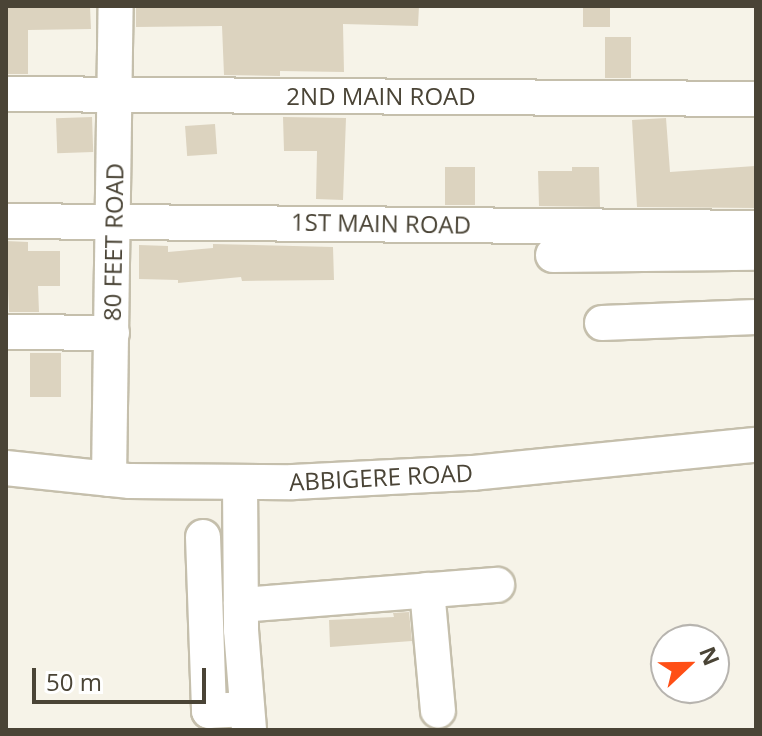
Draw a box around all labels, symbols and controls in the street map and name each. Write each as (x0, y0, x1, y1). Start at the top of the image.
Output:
street label: 2ND MAIN ROAD (286, 82, 476, 110)
street label: 80 FEET ROAD (97, 163, 129, 321)
street label: 1ST MAIN ROAD (291, 207, 471, 239)
street label: ABBIGERE ROAD (288, 458, 474, 496)
north arrow (650, 624, 730, 704)
text: N (693, 642, 728, 670)
scale bar (36, 652, 210, 702)
text: 50 m (46, 665, 102, 698)

